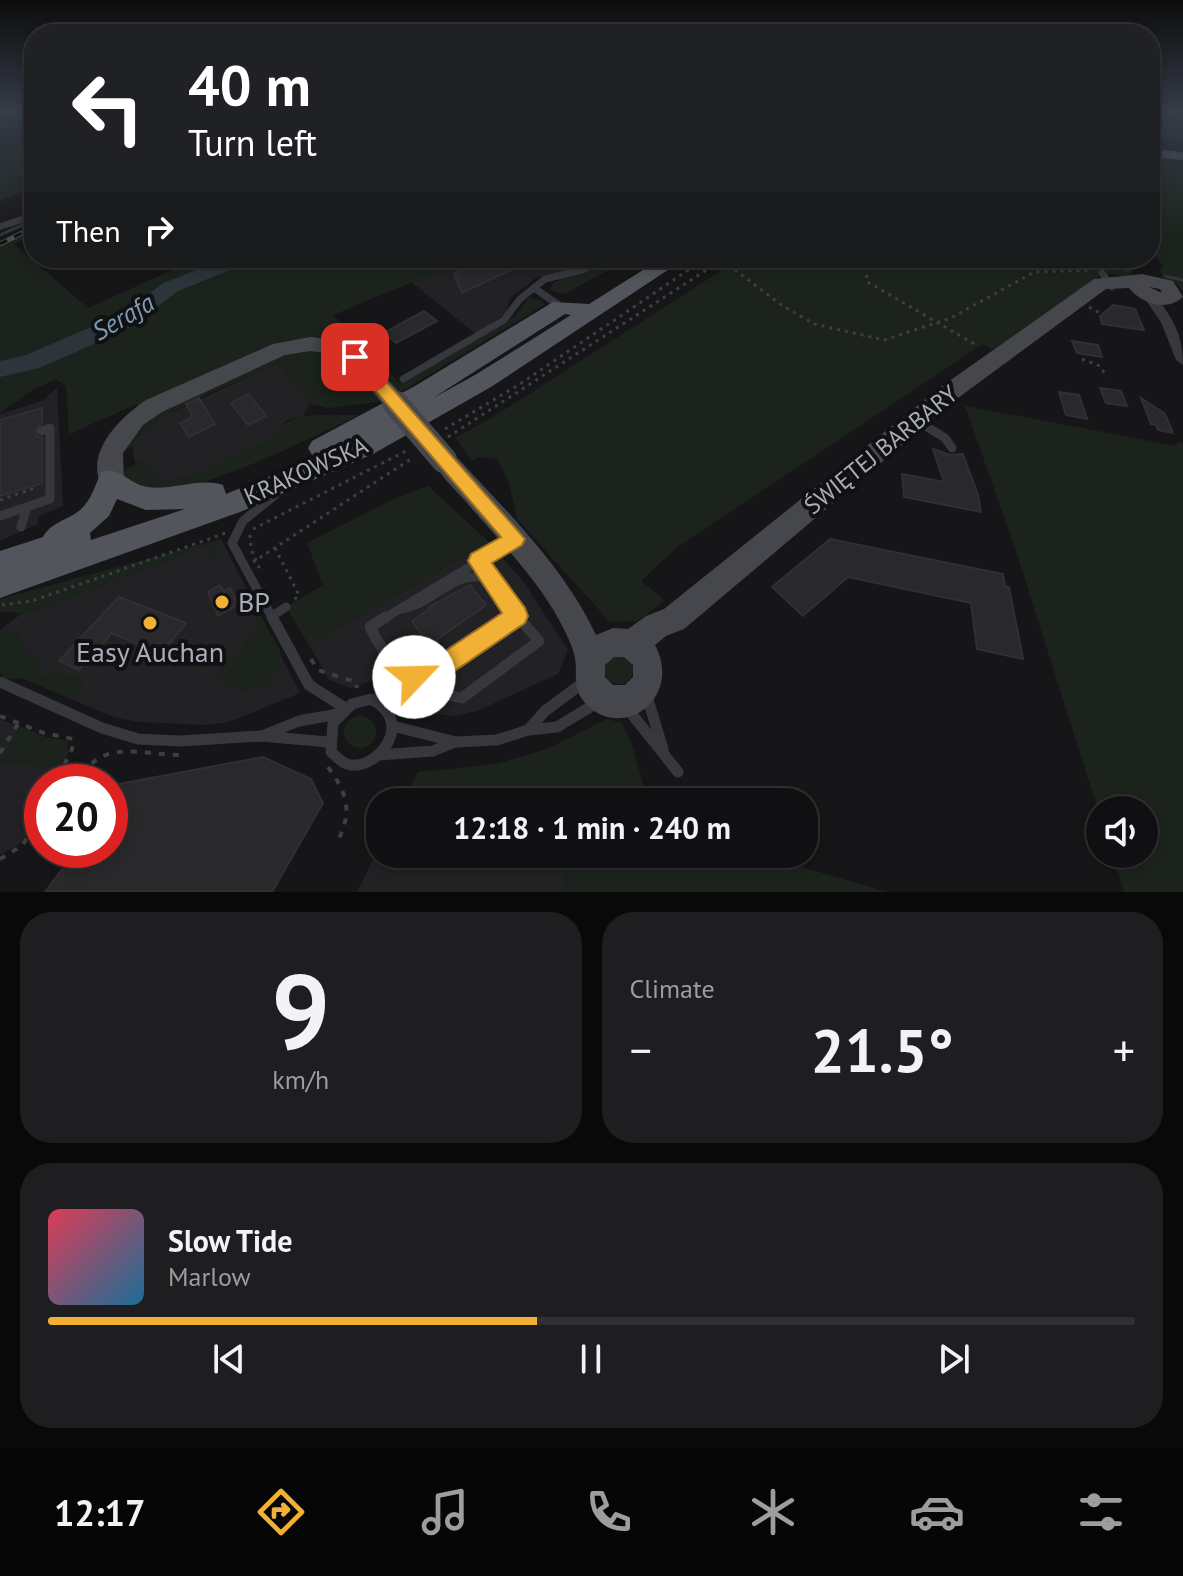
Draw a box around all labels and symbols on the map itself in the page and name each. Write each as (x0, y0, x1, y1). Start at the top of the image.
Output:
water label: Serafa (86, 286, 160, 347)
pin (321, 323, 389, 391)
street label: ŚWIĘTEJ BARBARY (798, 378, 964, 521)
street label: KRAKOWSKA (239, 429, 373, 512)
place label: BP (238, 583, 270, 620)
marker: BP (213, 593, 231, 611)
marker: Easy Auchan (141, 614, 159, 632)
place label: Easy Auchan (76, 633, 224, 670)
position arrow (372, 635, 456, 719)
speed limit sign: 20 (24, 764, 128, 868)

